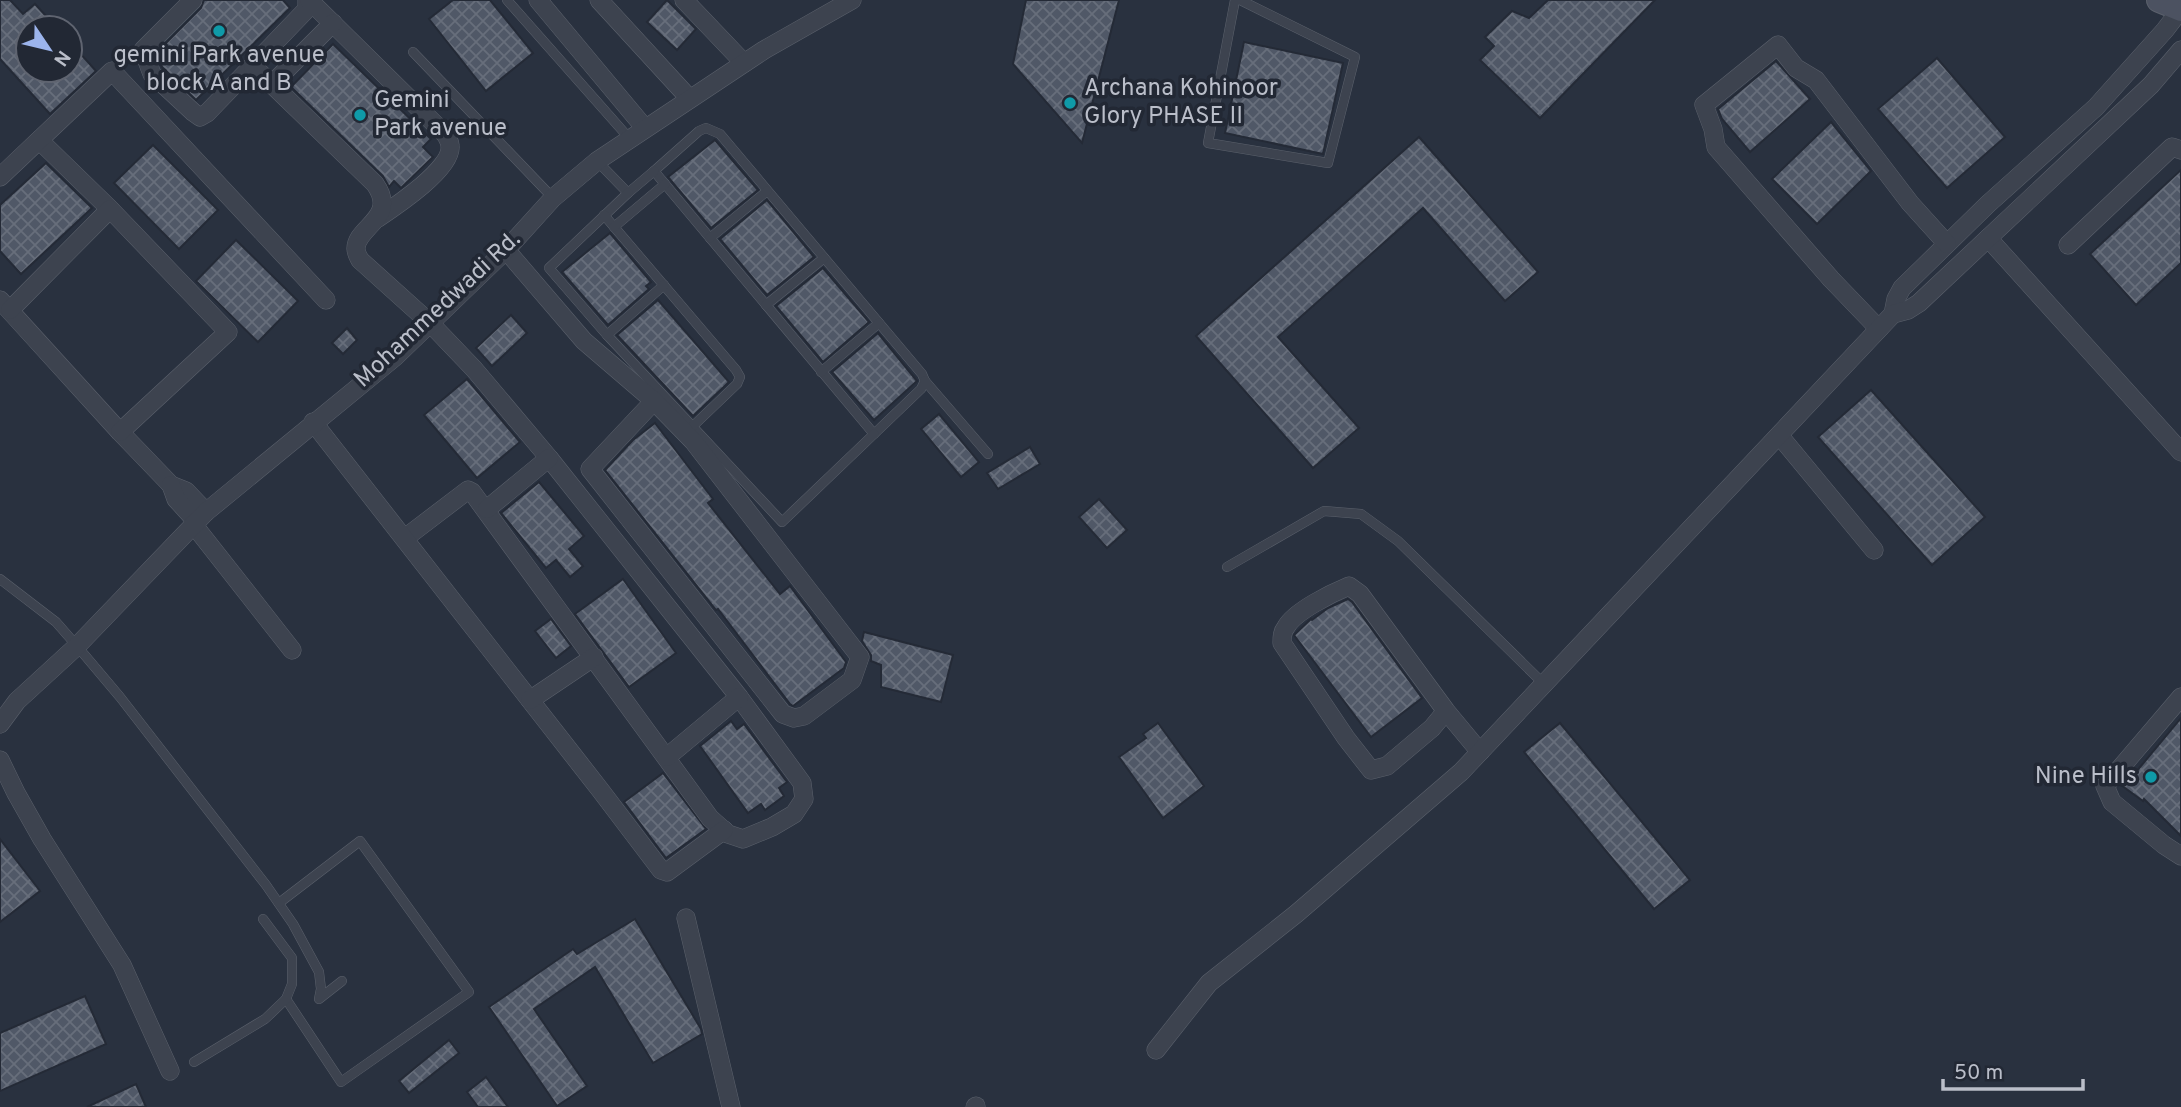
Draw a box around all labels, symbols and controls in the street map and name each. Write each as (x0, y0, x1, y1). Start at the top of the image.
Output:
north arrow (14, 14, 84, 84)
marker: gemini Park avenue block A and B (211, 23, 227, 39)
place label: gemini Park avenue block A and B (113, 41, 325, 99)
text: N (48, 45, 75, 70)
place label: Archana Kohinoor Glory PHASE II (1084, 74, 1278, 132)
place label: Gemini Park avenue (374, 86, 507, 144)
marker: Archana Kohinoor Glory PHASE II (1062, 95, 1078, 111)
marker: Gemini Park avenue (352, 107, 368, 123)
street label: Mohammedwadi Rd. (348, 225, 528, 395)
place label: Nine Hills (2035, 762, 2137, 792)
marker: Nine Hills (2143, 769, 2159, 785)
scale bar (1943, 1048, 2083, 1092)
text: 50 m (1954, 1060, 2003, 1087)

